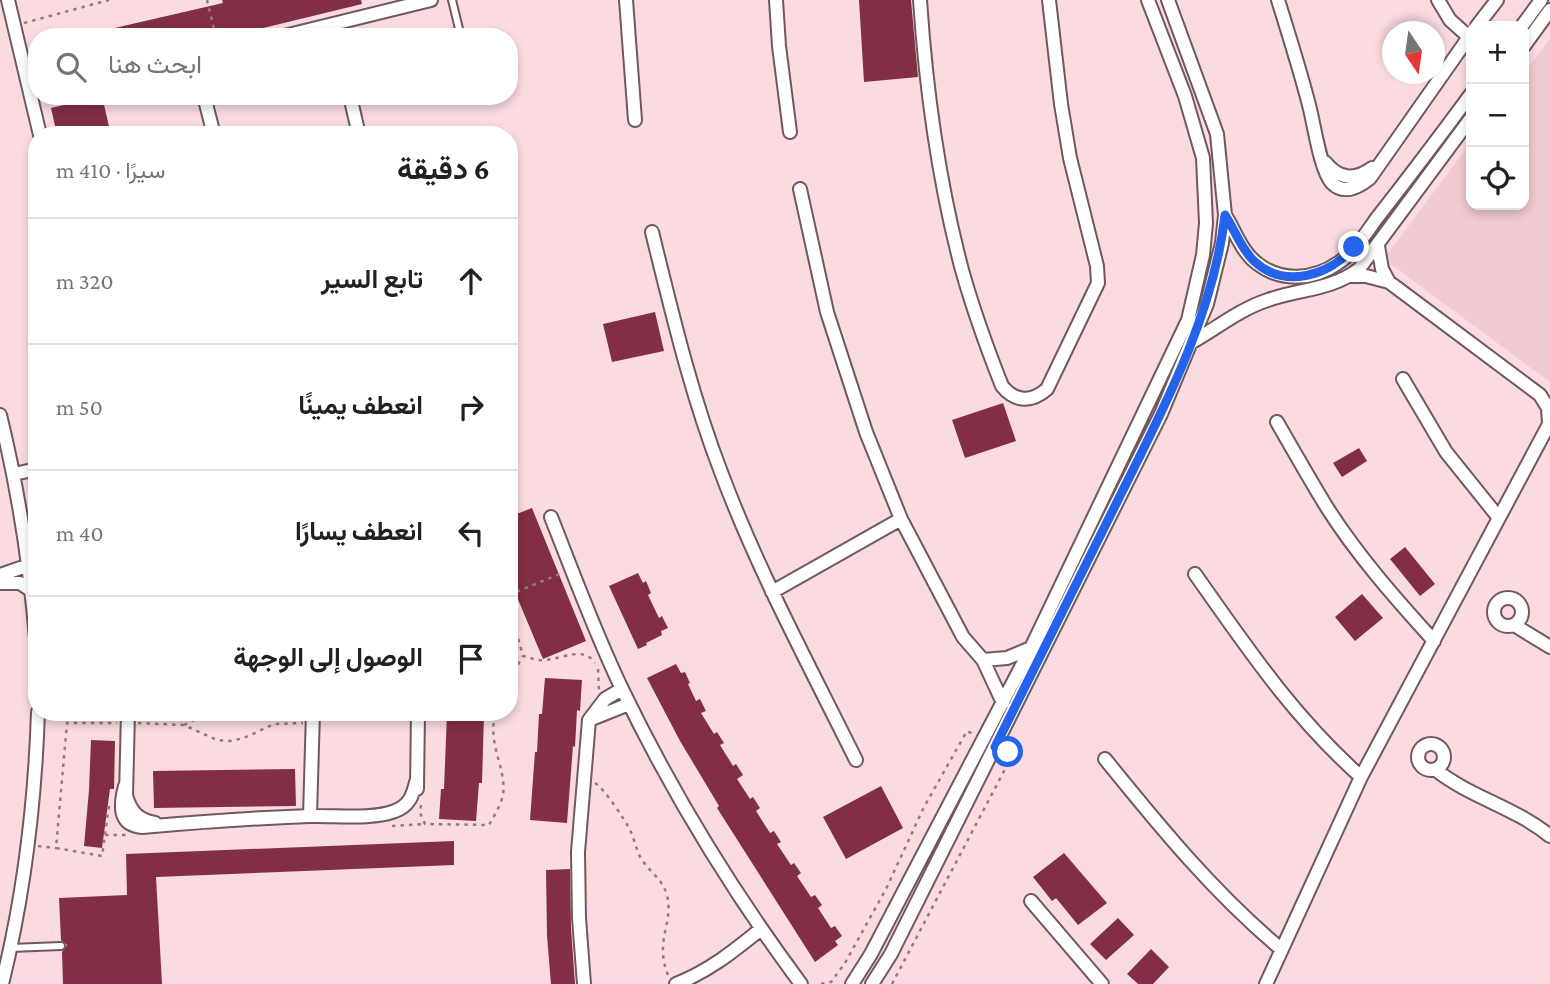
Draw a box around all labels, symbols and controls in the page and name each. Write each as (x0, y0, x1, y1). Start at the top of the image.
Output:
north arrow (1382, 21, 1445, 84)
map controls (1466, 21, 1529, 210)
button: + (1466, 21, 1529, 84)
search box (28, 28, 518, 105)
icon: search (52, 48, 90, 86)
text: ابحث هنا (108, 50, 202, 79)
button: − (1466, 84, 1529, 147)
button: locate (1466, 147, 1529, 210)
text: 6 دقيقة (397, 152, 490, 185)
text: سيرًا · 410 m (56, 157, 165, 183)
route end (1338, 231, 1369, 262)
icon: ahead (452, 262, 490, 300)
text: تابع السير (321, 265, 423, 294)
text: 320 m (56, 268, 114, 294)
icon: right (452, 388, 490, 426)
text: انعطف يمينًا (298, 391, 423, 420)
text: 50 m (56, 394, 103, 420)
icon: left (452, 514, 490, 552)
text: انعطف يسارًا (295, 517, 423, 546)
text: 40 m (56, 520, 104, 546)
icon: arrive (452, 640, 490, 678)
text: الوصول إلى الوجهة (233, 643, 423, 672)
route start (992, 736, 1023, 767)

